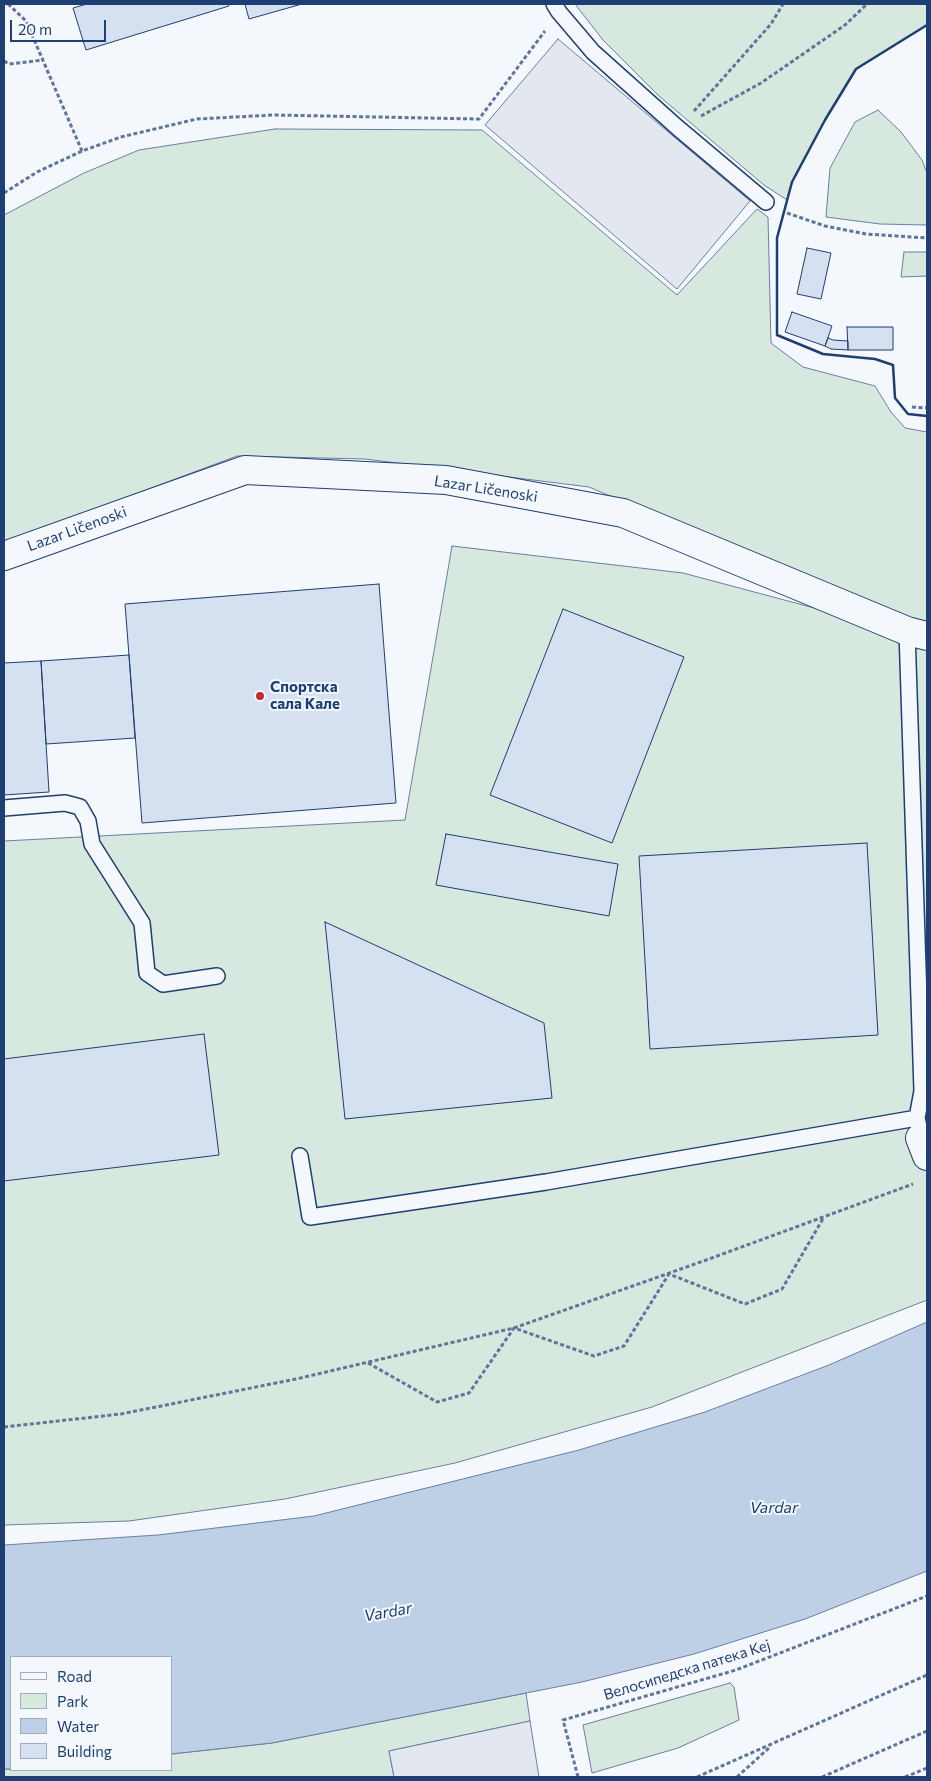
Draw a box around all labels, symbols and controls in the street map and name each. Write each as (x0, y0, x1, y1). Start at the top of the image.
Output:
scale bar (12, 10, 109, 42)
text: 20 m (18, 20, 52, 38)
street label: Lazar Ličenoski (433, 472, 539, 506)
street label: Lazar Ličenoski (25, 503, 129, 555)
place label: Спортска сала Кале (270, 678, 340, 713)
marker: Спортска сала Кале (254, 690, 266, 702)
water label: Vardar (750, 1498, 798, 1518)
water label: Vardar (362, 1598, 414, 1626)
street label: Велосипедска патека Кеј (601, 1636, 773, 1704)
legend (10, 1656, 172, 1771)
text: Road (57, 1667, 92, 1685)
text: Park (57, 1692, 88, 1710)
text: Water (57, 1717, 99, 1735)
text: Building (57, 1742, 112, 1760)

